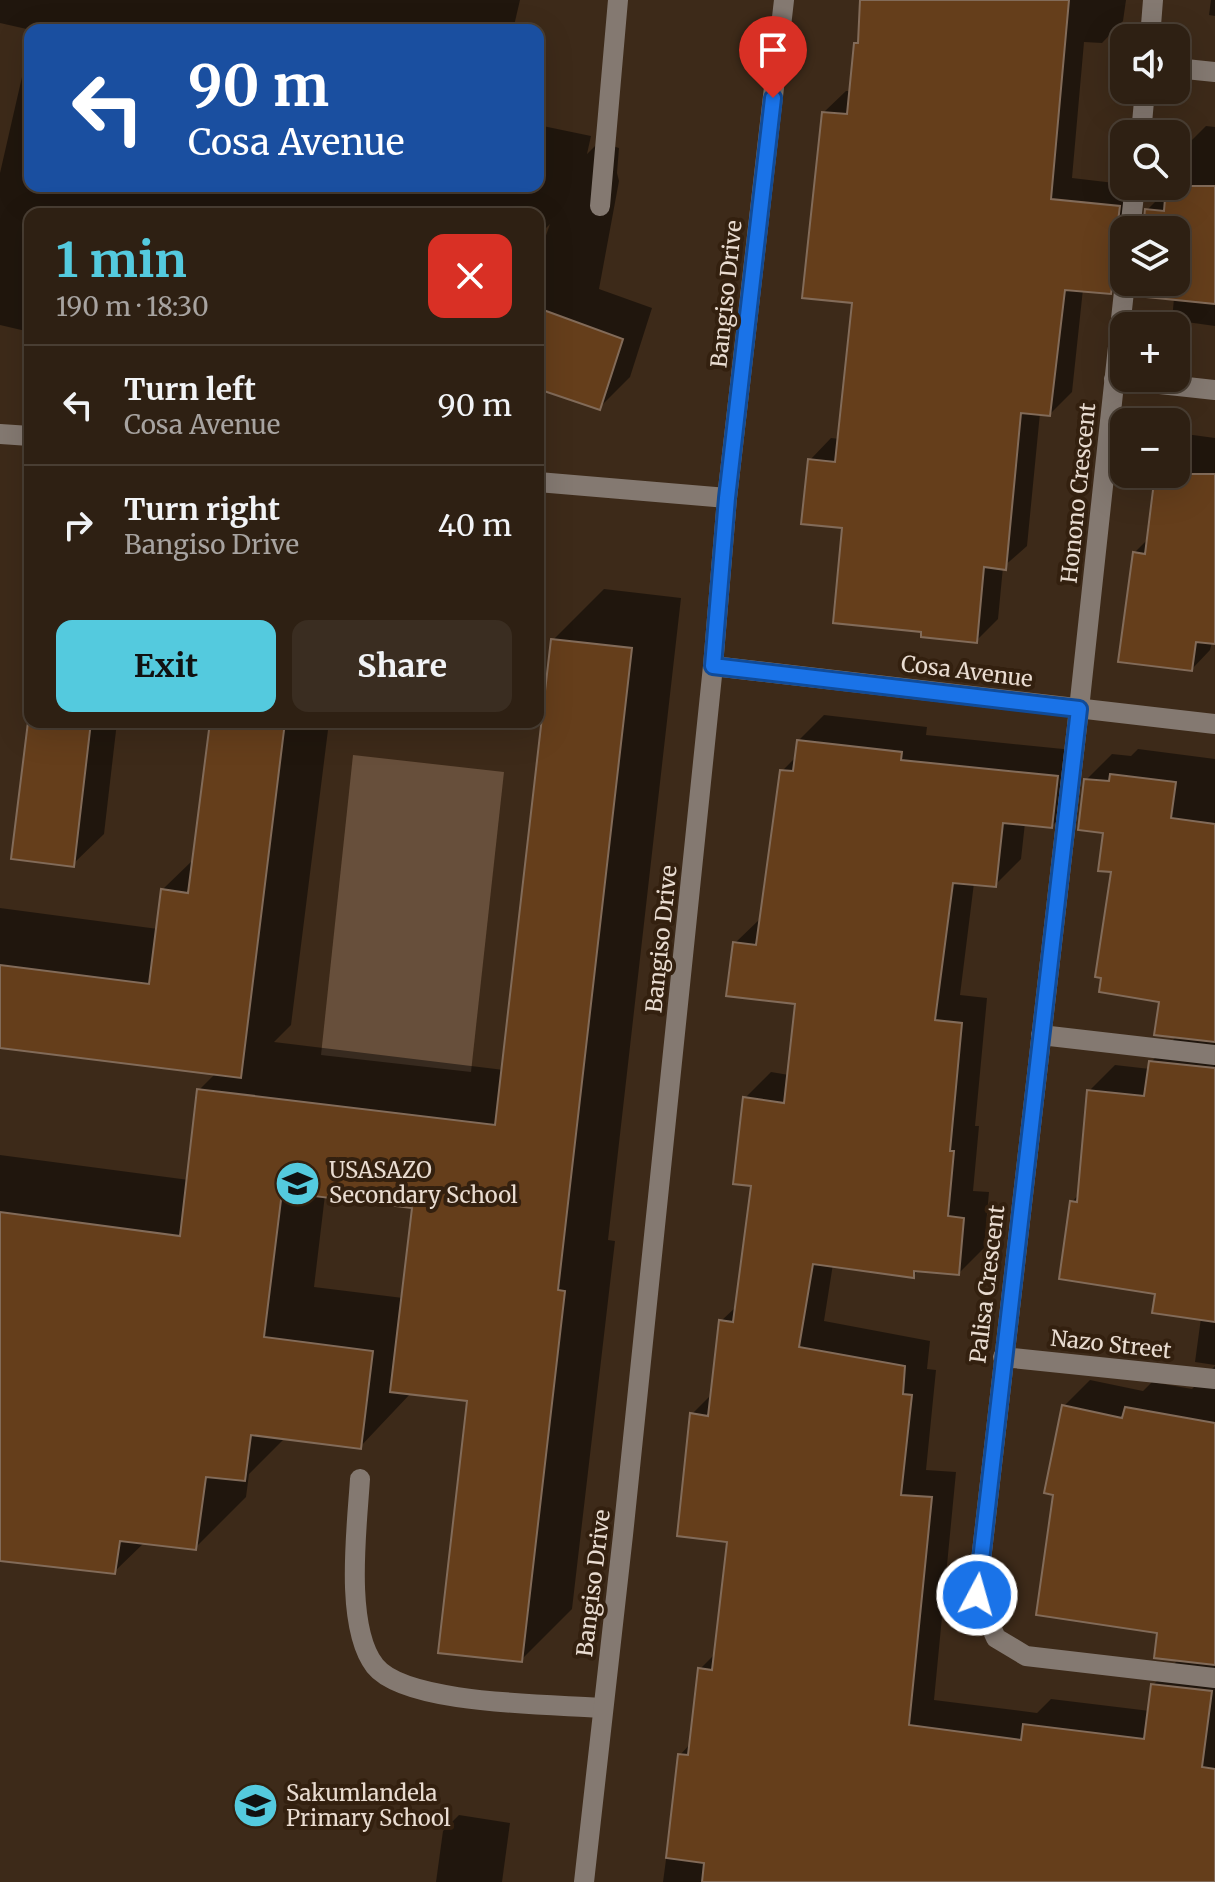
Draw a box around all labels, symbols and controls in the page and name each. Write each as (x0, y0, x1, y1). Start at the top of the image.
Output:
pin (739, 16, 807, 98)
map controls (1110, 24, 1190, 488)
button: sound (1110, 24, 1190, 104)
icon: arrive (751, 28, 795, 72)
text: 90 m (188, 51, 329, 121)
icon: left (56, 56, 160, 160)
text: Cosa Avenue (188, 120, 405, 165)
button: search (1110, 120, 1190, 200)
button: layers (1110, 216, 1190, 296)
street label: Bangiso Drive (704, 219, 748, 369)
text: 1 min (56, 230, 187, 290)
button: close (428, 234, 512, 318)
text: 190 m · 18:30 (56, 290, 209, 323)
button: + (1110, 312, 1190, 392)
text: Turn left (124, 370, 256, 408)
icon: left (56, 383, 100, 427)
text: 90 m (438, 386, 512, 424)
street label: Honono Crescent (1055, 401, 1101, 585)
text: Cosa Avenue (124, 408, 280, 441)
button: − (1110, 408, 1190, 488)
text: Turn right (124, 490, 280, 528)
icon: right (56, 503, 100, 547)
text: 40 m (438, 506, 512, 544)
text: Bangiso Drive (124, 528, 299, 561)
button: Exit (56, 620, 276, 712)
button: Share (292, 620, 512, 712)
street label: Cosa Avenue (900, 649, 1034, 693)
street label: Bangiso Drive (639, 864, 683, 1014)
place label: USASAZO Secondary School (329, 1156, 518, 1209)
school or university icon: USASAZO Secondary School (274, 1159, 322, 1207)
street label: Palisa Crescent (963, 1203, 1011, 1365)
street label: Nazo Street (1049, 1324, 1173, 1364)
street label: Bangiso Drive (570, 1508, 616, 1658)
position arrow (935, 1553, 1019, 1637)
place label: Sakumlandela Primary School (286, 1779, 451, 1832)
school or university icon: Sakumlandela Primary School (231, 1782, 279, 1830)

